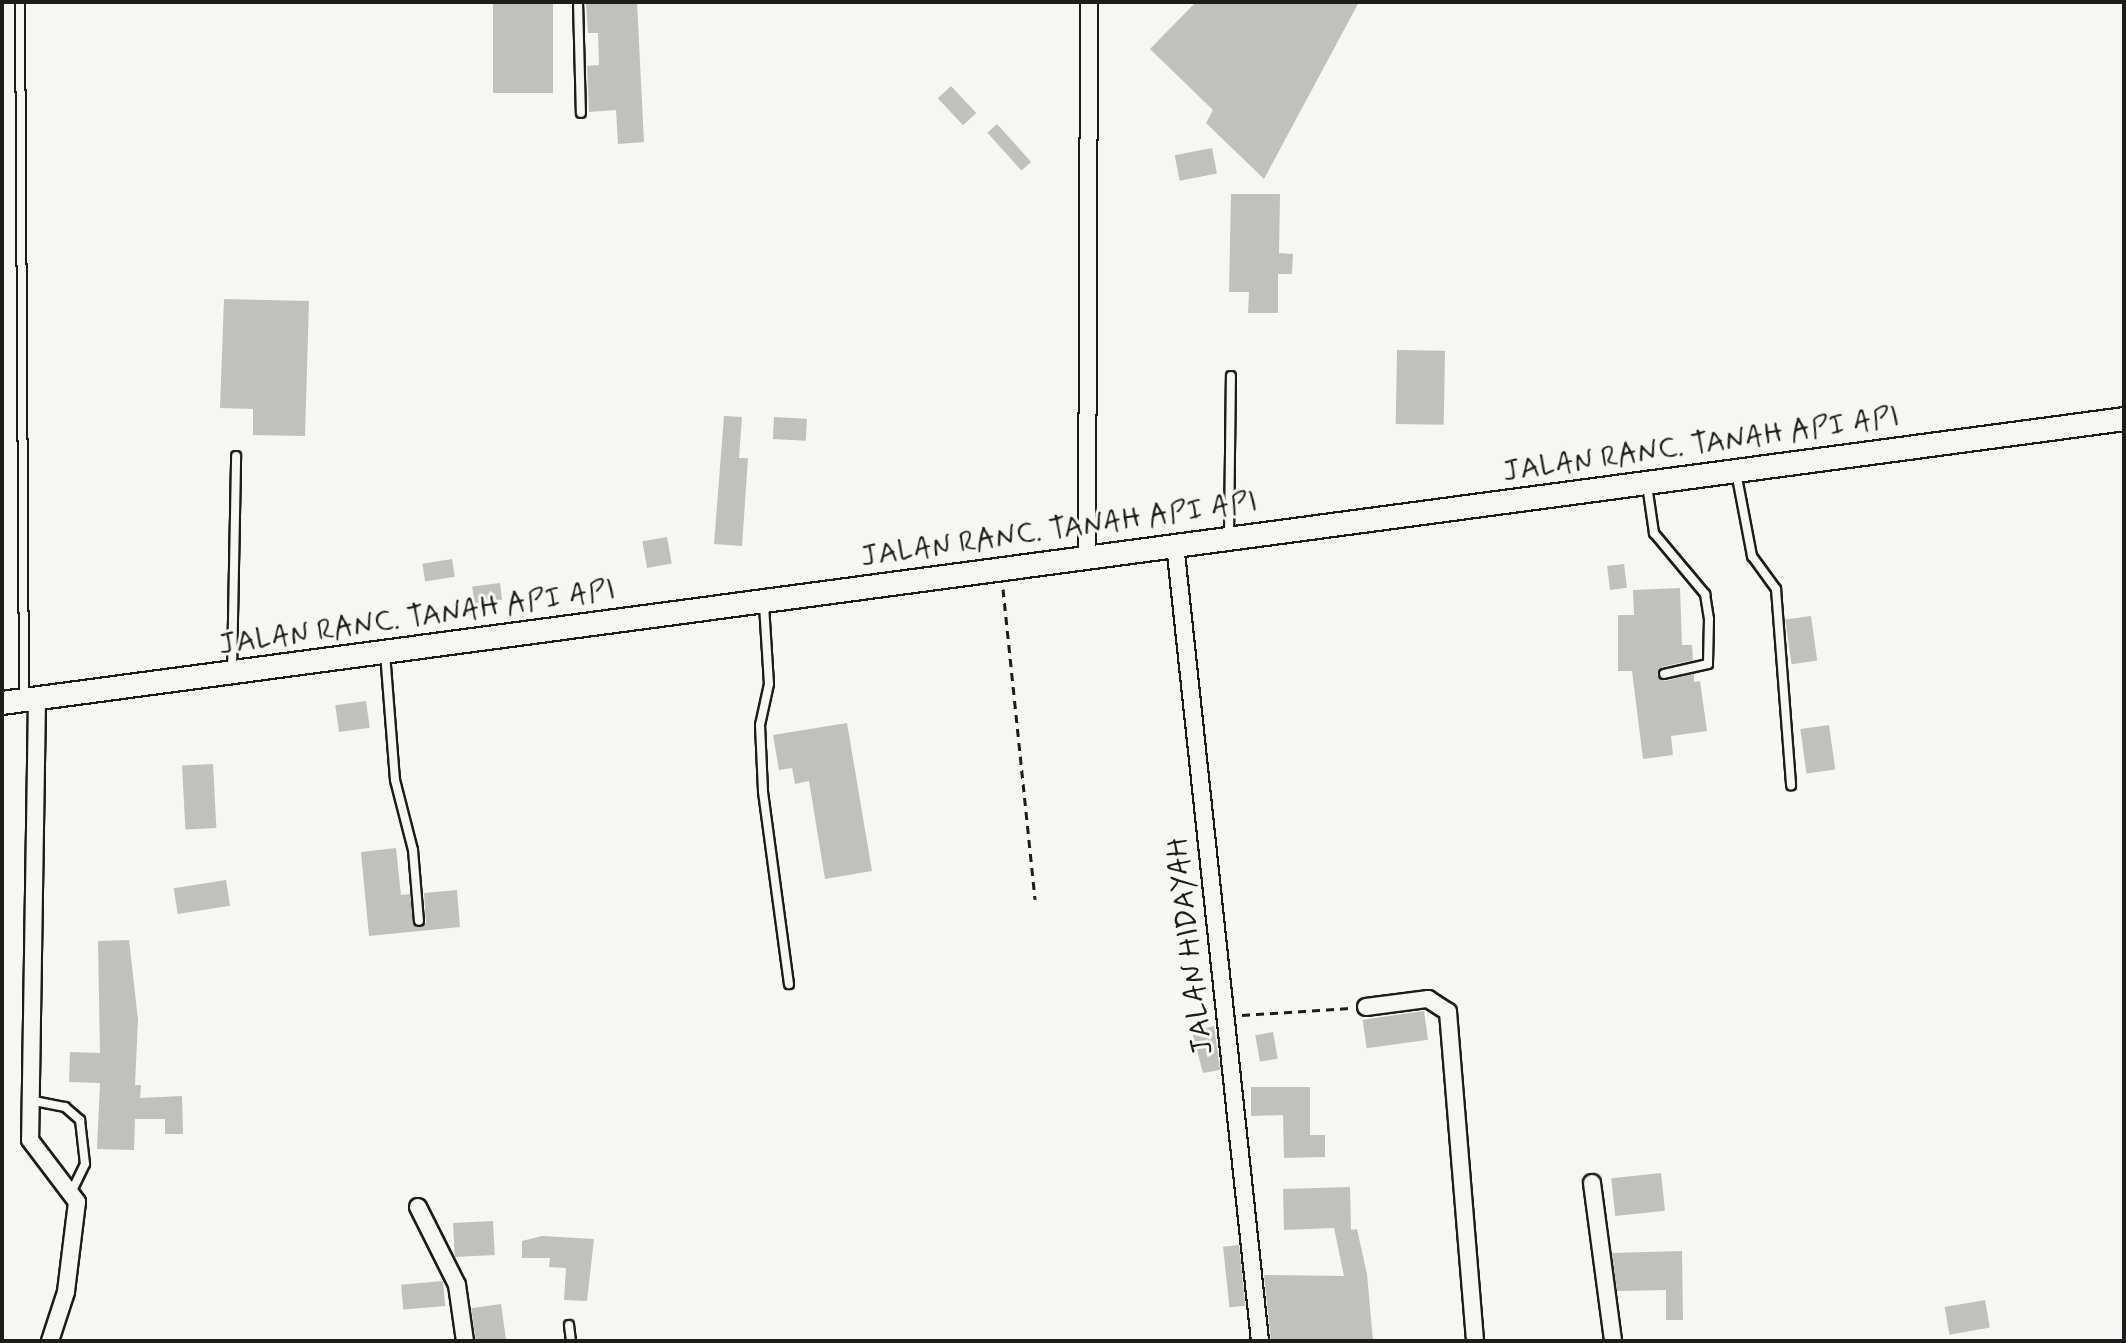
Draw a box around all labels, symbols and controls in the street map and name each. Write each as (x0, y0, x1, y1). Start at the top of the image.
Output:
street label: JALAN RANC. TANAH API API (1495, 399, 1907, 491)
street label: JALAN RANC. TANAH API API (853, 484, 1265, 576)
street label: JALAN RANC. TANAH API API (211, 572, 623, 664)
street label: JALAN HIDAYAH (1159, 832, 1223, 1060)

